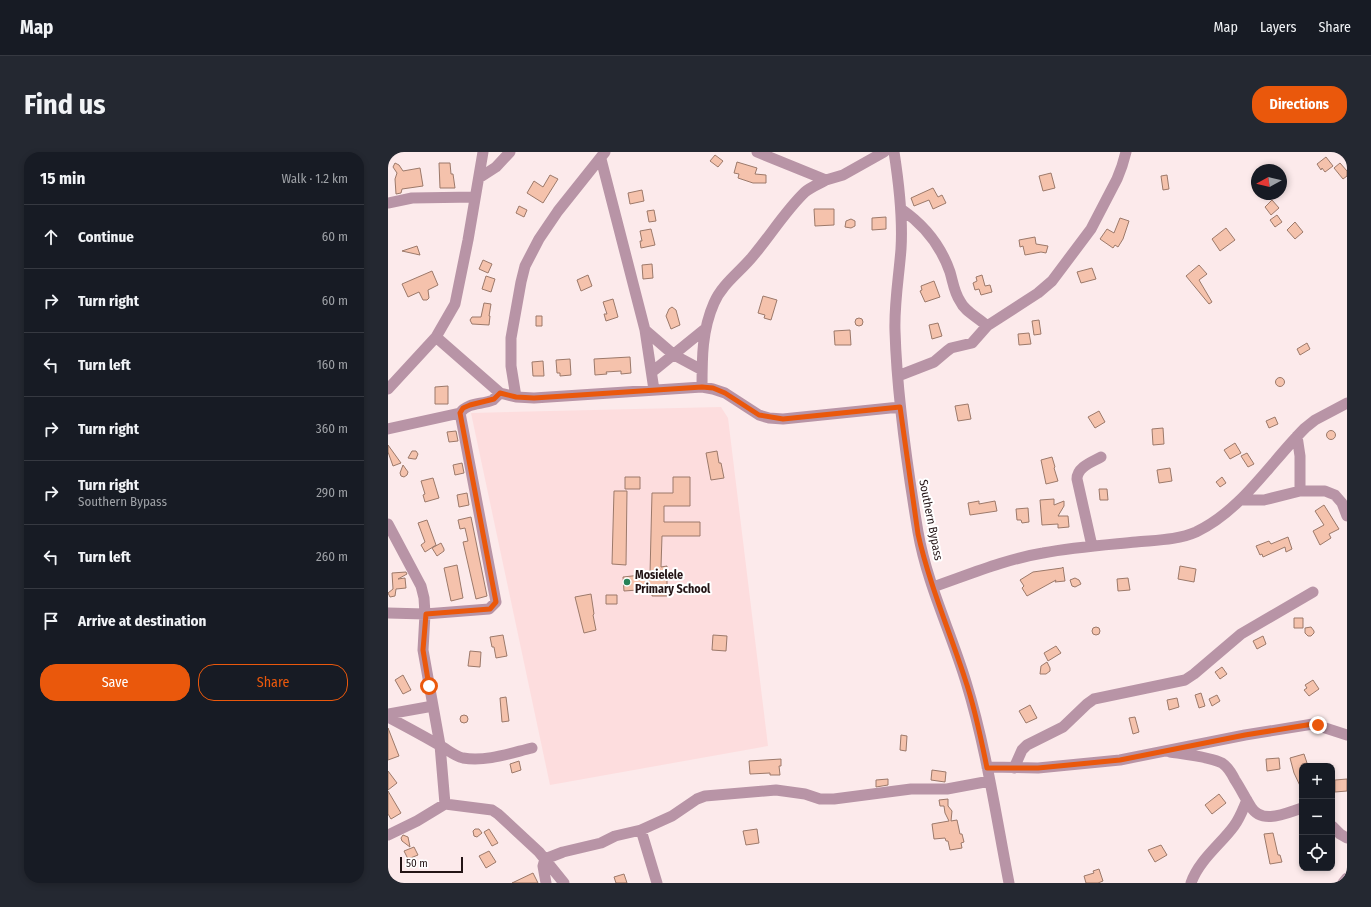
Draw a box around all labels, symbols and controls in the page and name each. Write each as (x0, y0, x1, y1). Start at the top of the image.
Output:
text: Map (20, 16, 53, 39)
text: Map (1214, 19, 1238, 36)
text: Layers (1260, 19, 1296, 36)
text: Share (1318, 19, 1351, 36)
button: Directions (1252, 86, 1347, 123)
text: Find us (24, 88, 106, 121)
north arrow (1251, 164, 1287, 200)
text: 15 min (40, 168, 85, 189)
text: Walk · 1.2 km (281, 171, 348, 186)
icon: ahead (40, 226, 62, 248)
text: Continue (78, 228, 134, 246)
text: 60 m (322, 229, 348, 244)
icon: right (40, 290, 62, 312)
text: Turn right (78, 292, 139, 310)
text: 60 m (322, 293, 348, 308)
icon: left (40, 354, 62, 376)
text: Turn left (78, 356, 131, 374)
text: 160 m (317, 357, 348, 372)
icon: right (40, 418, 62, 440)
text: Turn right (78, 420, 139, 438)
text: 360 m (316, 421, 348, 436)
text: Turn right (78, 476, 139, 494)
street label: Southern Bypass (916, 478, 946, 562)
icon: right (40, 482, 62, 504)
text: 290 m (316, 485, 348, 500)
text: Southern Bypass (78, 494, 167, 509)
icon: left (40, 546, 62, 568)
text: Turn left (78, 548, 131, 566)
text: 260 m (316, 549, 348, 564)
place label: Mosielele Primary School (635, 568, 711, 596)
marker: Mosielele Primary School (622, 577, 632, 587)
icon: arrive (40, 610, 62, 632)
text: Arrive at destination (78, 612, 206, 630)
button: Save (40, 664, 190, 701)
button: Share (198, 664, 348, 701)
route start (420, 677, 438, 695)
route end (1309, 716, 1327, 734)
map controls (1299, 763, 1335, 871)
button: + (1299, 763, 1335, 799)
button: − (1299, 799, 1335, 835)
button: locate (1299, 835, 1335, 871)
scale bar (400, 855, 463, 874)
text: 50 m (406, 857, 428, 870)

